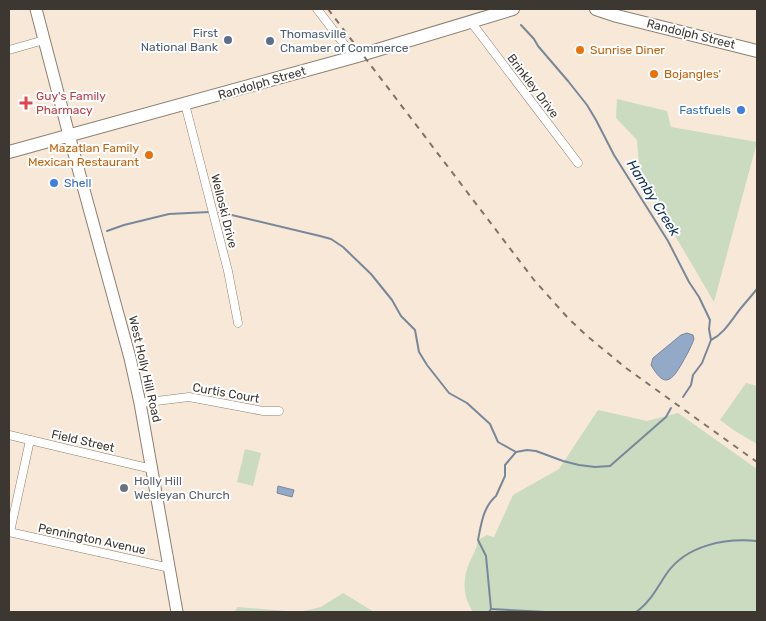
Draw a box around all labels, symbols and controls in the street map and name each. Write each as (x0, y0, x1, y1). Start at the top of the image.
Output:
street label: Randolph Street (645, 16, 737, 52)
place label: First National Bank (141, 26, 219, 54)
place label: Thomasville Chamber of Commerce (280, 27, 409, 55)
marker: First National Bank (222, 34, 234, 46)
marker: Thomasville Chamber of Commerce (264, 35, 276, 47)
place label: Sunrise Diner (590, 43, 665, 57)
marker: Sunrise Diner (574, 44, 586, 56)
street label: Brinkley Drive (504, 51, 562, 121)
street label: Randolph Street (216, 64, 308, 102)
place label: Bojangles' (664, 67, 721, 81)
marker: Bojangles' (648, 68, 660, 80)
place label: Guy's Family Pharmacy (36, 89, 106, 117)
marker: Guy's Family Pharmacy (20, 97, 32, 109)
place label: Fastfuels (679, 103, 731, 117)
marker: Fastfuels (735, 104, 747, 116)
place label: Mazatlan Family Mexican Restaurant (28, 141, 139, 169)
marker: Mazatlan Family Mexican Restaurant (143, 149, 155, 161)
water label: Hamby Creek (623, 157, 684, 240)
street label: Welloski Drive (208, 173, 240, 250)
place label: Shell (64, 176, 91, 190)
marker: Shell (48, 177, 60, 189)
street label: West Holly Hill Road (126, 314, 164, 424)
street label: Curtis Court (191, 380, 261, 406)
street label: Field Street (50, 427, 116, 455)
place label: Holly Hill Wesleyan Church (134, 474, 230, 502)
marker: Holly Hill Wesleyan Church (118, 482, 130, 494)
street label: Pennington Avenue (37, 521, 147, 557)

